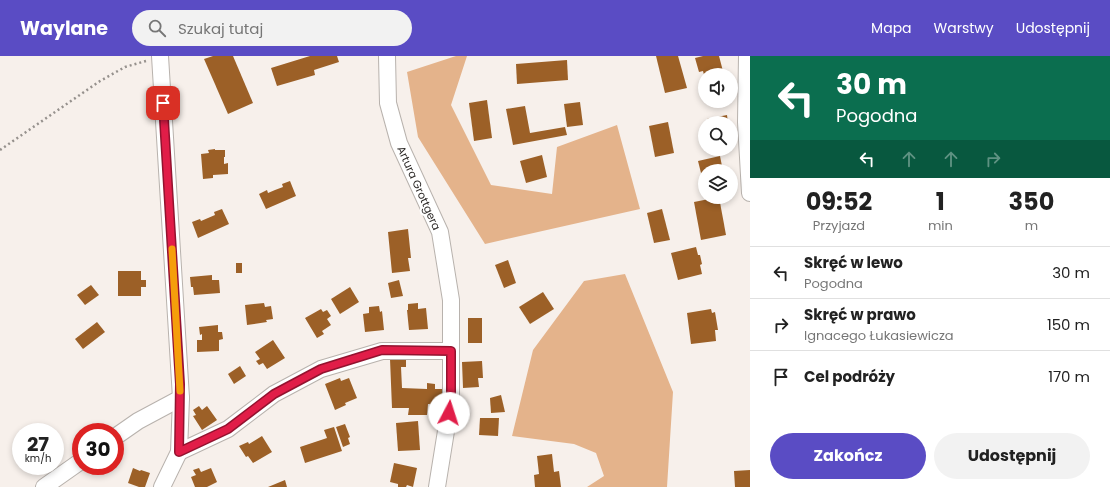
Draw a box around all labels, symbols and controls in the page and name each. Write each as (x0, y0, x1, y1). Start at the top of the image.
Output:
search box (132, 10, 412, 46)
text: Waylane (20, 15, 108, 42)
icon: search (146, 17, 168, 39)
text: Szukaj tutaj (178, 18, 263, 39)
text: Mapa (871, 18, 912, 38)
text: Warstwy (934, 18, 994, 38)
text: Udostępnij (1016, 18, 1090, 38)
text: 30 m (836, 65, 907, 104)
map controls (698, 68, 738, 204)
button: sound (698, 68, 738, 108)
icon: left (770, 72, 822, 124)
pin (146, 86, 180, 120)
icon: arrive (152, 92, 174, 114)
text: Pogodna (836, 103, 918, 128)
button: search (698, 116, 738, 156)
street label: Artura Grottgera (393, 143, 445, 233)
icon: left (856, 148, 878, 170)
icon: ahead (898, 148, 920, 170)
icon: ahead (940, 148, 962, 170)
icon: right (982, 148, 1004, 170)
button: layers (698, 164, 738, 204)
text: 09:52 (806, 185, 872, 218)
text: 1 (936, 185, 945, 218)
text: 350 (1009, 185, 1054, 218)
text: Przyjazd (813, 216, 865, 235)
text: min (928, 216, 953, 235)
text: m (1025, 216, 1038, 235)
text: Skręć w lewo (804, 252, 903, 273)
icon: left (770, 262, 792, 284)
text: 30 m (1052, 262, 1090, 283)
text: Pogodna (804, 274, 863, 293)
text: Skręć w prawo (804, 304, 916, 325)
icon: right (770, 314, 792, 336)
text: 150 m (1047, 314, 1090, 335)
text: Ignacego Łukasiewicza (804, 326, 954, 345)
icon: arrive (770, 366, 792, 388)
text: Cel podróży (804, 366, 895, 387)
text: 170 m (1048, 366, 1090, 387)
position arrow (428, 392, 470, 434)
speed limit sign: 30 (72, 423, 124, 475)
text: 27 (27, 430, 49, 458)
button: Zakończ (770, 433, 926, 479)
button: Udostępnij (934, 433, 1090, 479)
text: km/h (25, 451, 51, 466)

